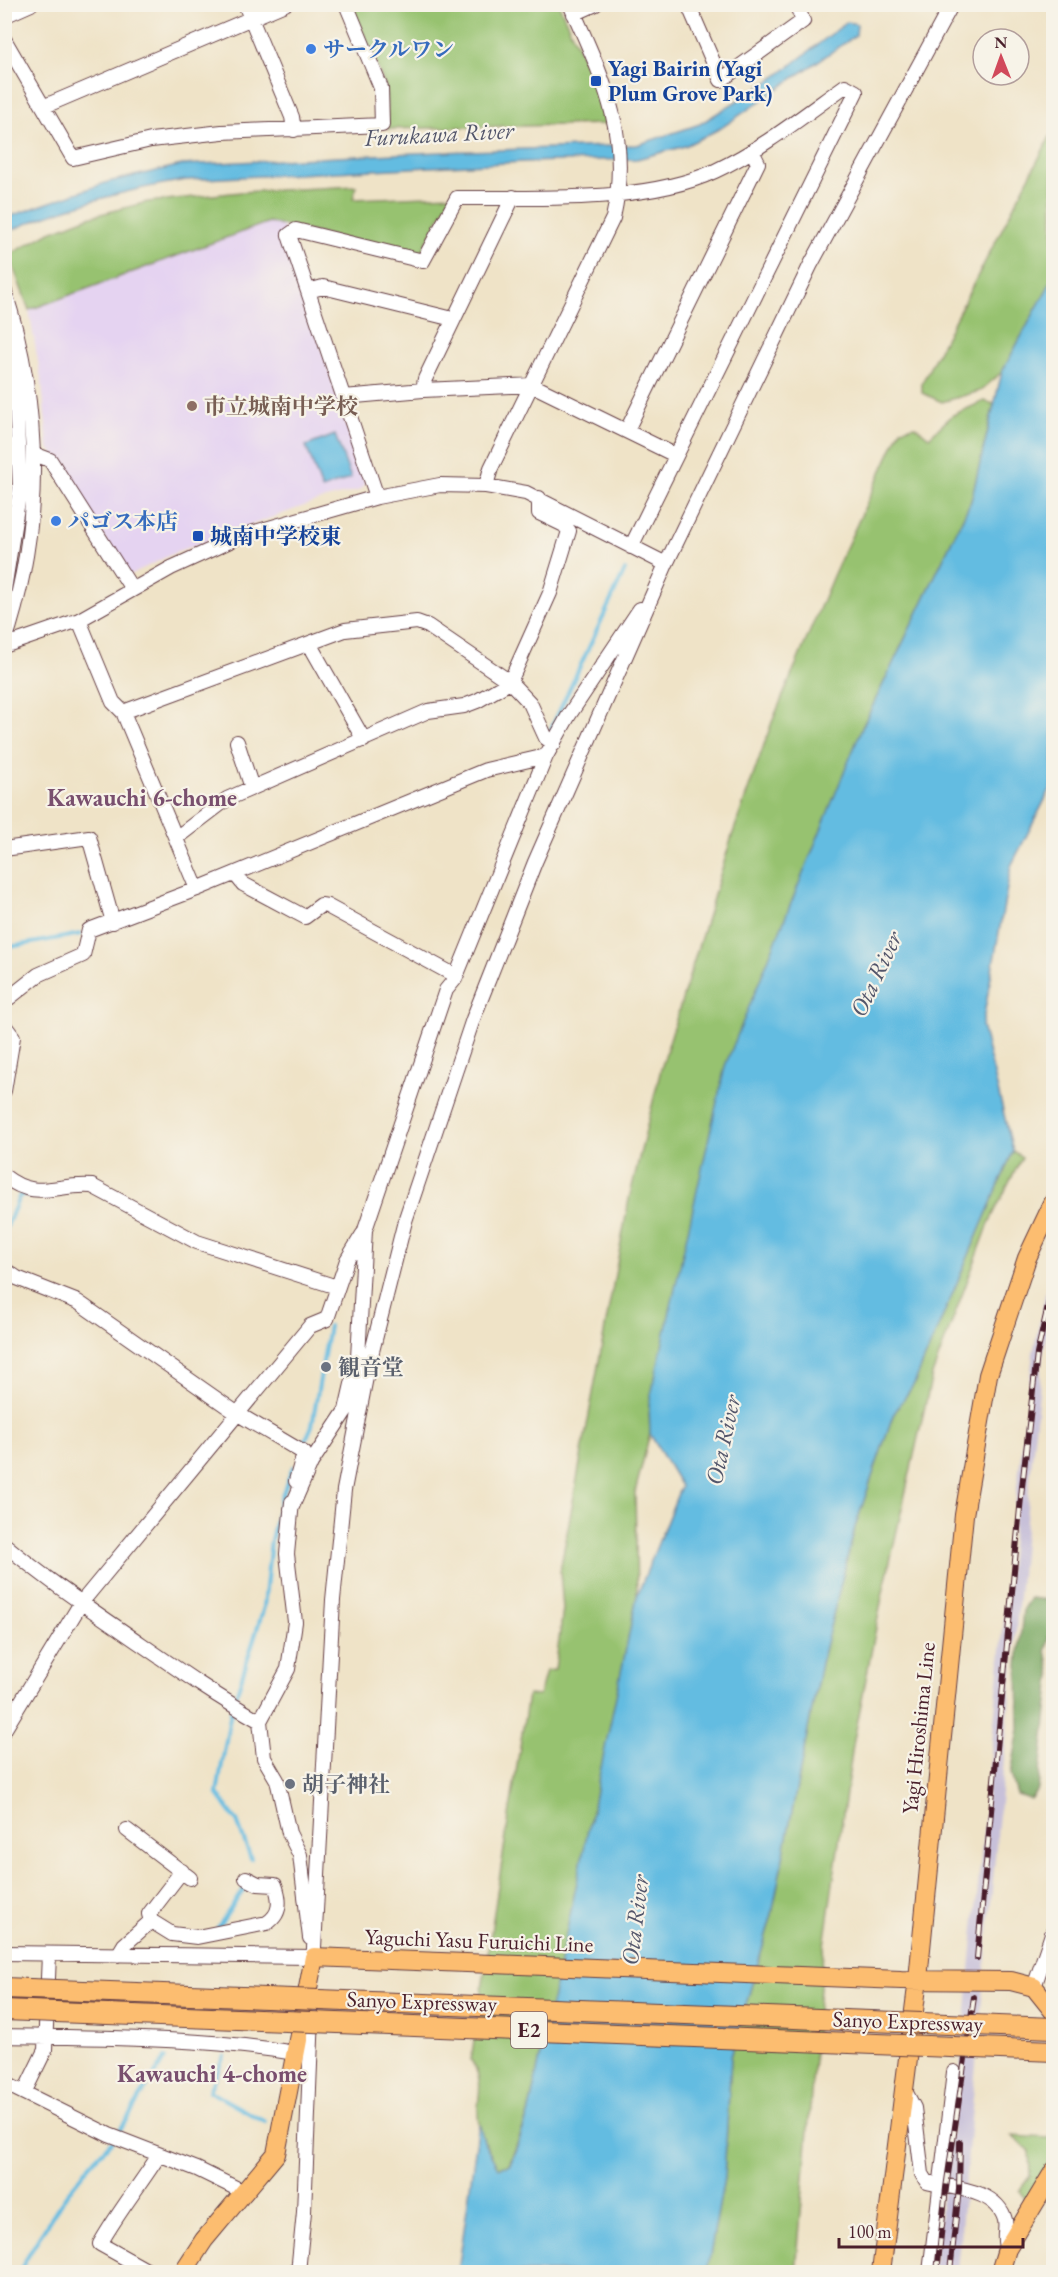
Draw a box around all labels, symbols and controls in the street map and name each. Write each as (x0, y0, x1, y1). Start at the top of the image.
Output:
north arrow (971, 27, 1031, 87)
text: N (994, 32, 1007, 53)
place label: サークルワン (323, 35, 454, 64)
marker: サークルワン (304, 42, 318, 56)
place label: Yagi Bairin (Yagi Plum Grove Park) (608, 54, 773, 108)
marker: Yagi Bairin (Yagi Plum Grove Park) (589, 74, 603, 88)
water label: Furukawa River (362, 114, 516, 153)
place label: 市立城南中学校 (204, 392, 358, 421)
marker: 市立城南中学校 (185, 399, 199, 413)
place label: パゴス本店 (68, 507, 178, 536)
marker: パゴス本店 (49, 514, 63, 528)
place label: 城南中学校東 (210, 522, 342, 551)
marker: 城南中学校東 (191, 529, 205, 543)
district label: Kawauchi 6-chome (47, 782, 237, 813)
water label: Ota River (842, 924, 910, 1022)
place label: 観音堂 (338, 1353, 404, 1382)
marker: 観音堂 (319, 1360, 333, 1374)
water label: Ota River (698, 1390, 748, 1488)
street label: Yagi Hiroshima Line (895, 1640, 942, 1815)
place label: 胡子神社 (302, 1770, 390, 1799)
marker: 胡子神社 (283, 1777, 297, 1791)
water label: Ota River (614, 1871, 656, 1967)
street label: Yaguchi Yasu Furuichi Line (364, 1922, 594, 1959)
street label: Sanyo Expressway (346, 1984, 498, 2019)
street label: Sanyo Expressway (832, 2004, 984, 2039)
road number: E2 (511, 2012, 547, 2048)
district label: Kawauchi 4-chome (117, 2058, 307, 2089)
scale bar (839, 2211, 1024, 2249)
text: 100 m (848, 2220, 892, 2243)

